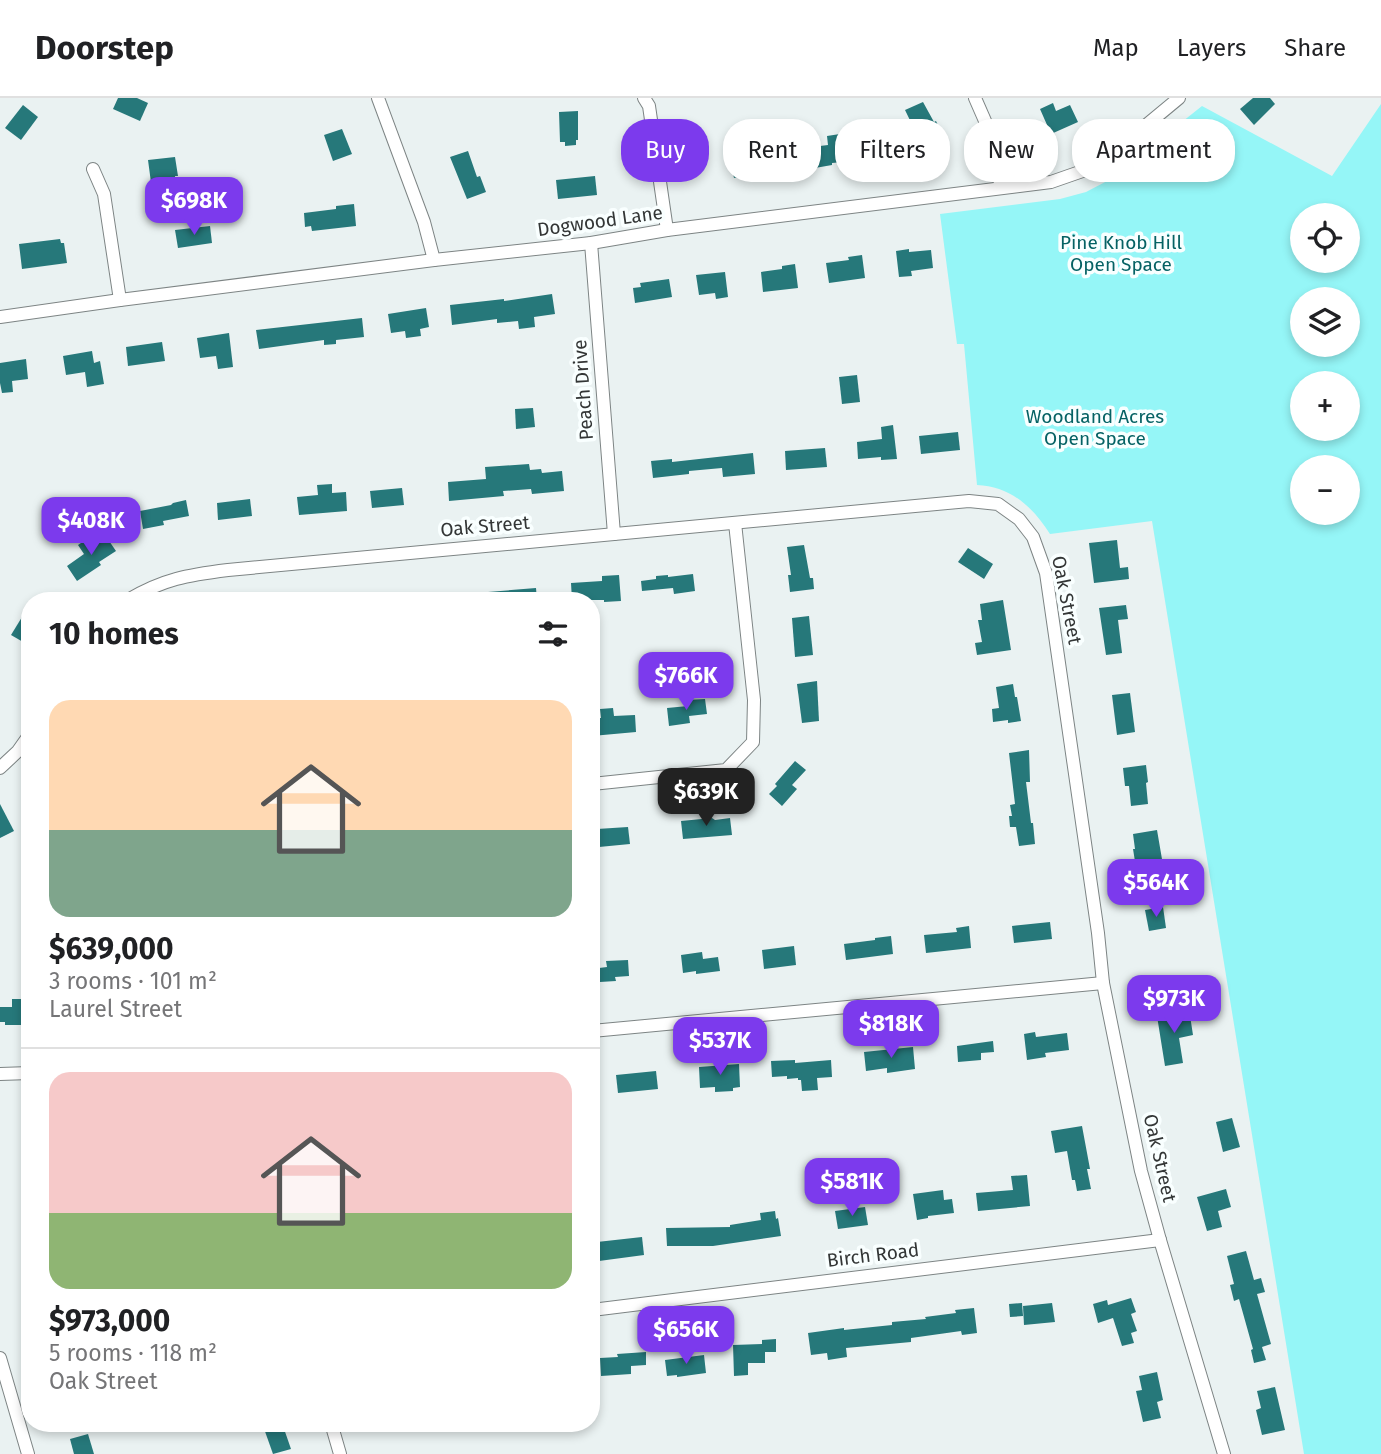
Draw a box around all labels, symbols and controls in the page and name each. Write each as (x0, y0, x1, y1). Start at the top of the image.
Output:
text: Doorstep (35, 28, 174, 68)
text: Map (1093, 34, 1139, 62)
text: Layers (1177, 34, 1246, 62)
text: Share (1284, 34, 1346, 62)
chip: Buy (621, 119, 709, 182)
chip: Rent (723, 119, 821, 182)
chip: Filters (835, 119, 950, 182)
chip: New (964, 119, 1058, 182)
chip: Apartment (1072, 119, 1235, 182)
pin: $698K (145, 178, 243, 237)
text: $698K (161, 186, 227, 214)
street label: Dogwood Lane (536, 201, 664, 241)
map controls (1290, 203, 1360, 525)
button: locate (1290, 203, 1360, 273)
park label: Pine Knob Hill Open Space (1060, 231, 1182, 276)
button: layers (1290, 287, 1360, 357)
street label: Peach Drive (568, 339, 598, 441)
button: + (1290, 371, 1360, 441)
park label: Woodland Acres Open Space (1026, 405, 1164, 450)
button: − (1290, 455, 1360, 525)
pin: $408K (42, 498, 140, 557)
text: $408K (58, 506, 125, 534)
street label: Oak Street (439, 511, 531, 541)
street label: Oak Street (1047, 554, 1087, 646)
icon: filters (534, 615, 572, 653)
text: 10 homes (49, 616, 179, 652)
pin: $766K (637, 652, 735, 712)
text: $766K (654, 661, 718, 689)
icon: home (248, 746, 374, 872)
pin: $639K (657, 768, 755, 828)
text: $639K (674, 777, 738, 805)
pin: $564K (1107, 860, 1205, 919)
text: $564K (1123, 868, 1189, 896)
text: $639,000 (49, 931, 174, 967)
text: 3 rooms · 101 m² (49, 967, 217, 995)
pin: $973K (1125, 976, 1223, 1035)
text: $973K (1143, 984, 1205, 1012)
text: Laurel Street (49, 995, 182, 1023)
pin: $818K (842, 1000, 940, 1060)
text: $818K (859, 1009, 923, 1037)
pin: $537K (671, 1018, 769, 1077)
text: $537K (689, 1026, 751, 1054)
street label: Oak Street (1139, 1112, 1181, 1204)
icon: home (248, 1118, 374, 1244)
pin: $581K (803, 1158, 901, 1218)
text: $581K (821, 1167, 883, 1195)
street label: Birch Road (826, 1238, 920, 1272)
text: $973,000 (49, 1303, 170, 1339)
pin: $656K (637, 1306, 735, 1366)
text: $656K (653, 1315, 719, 1343)
text: 5 rooms · 118 m² (49, 1339, 217, 1367)
text: Oak Street (49, 1367, 157, 1395)

